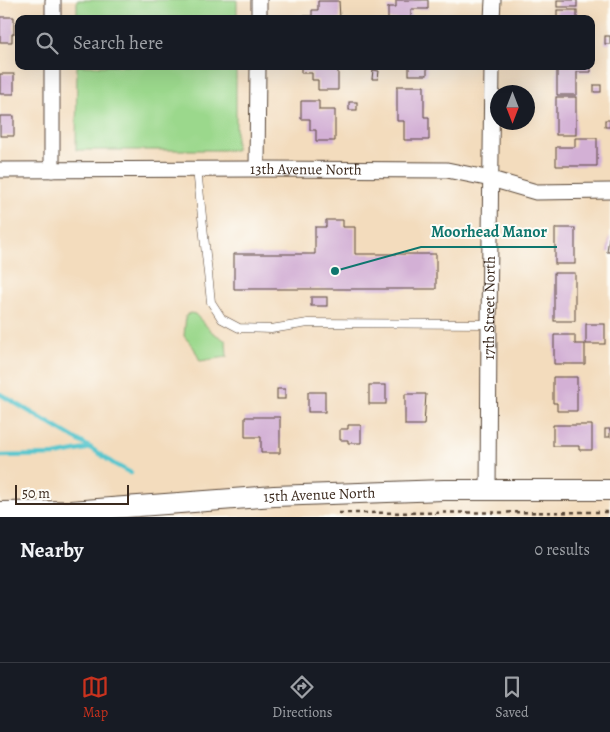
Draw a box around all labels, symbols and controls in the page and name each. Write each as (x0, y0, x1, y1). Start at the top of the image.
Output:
search box (15, 15, 595, 70)
icon: search (33, 29, 61, 57)
text: Search here (73, 30, 163, 56)
north arrow (490, 85, 535, 130)
street label: 13th Avenue North (250, 159, 362, 180)
callout: Moorhead Manor (421, 216, 557, 247)
text: Moorhead Manor (431, 221, 548, 243)
street label: 17th Street North (479, 256, 500, 360)
scale bar (15, 482, 129, 505)
street label: 15th Avenue North (263, 482, 376, 507)
text: 50 m (22, 484, 50, 503)
text: Nearby (20, 536, 83, 564)
text: 0 results (534, 539, 590, 561)
tab: Map (81, 673, 109, 722)
tab: Directions (272, 673, 332, 722)
tab: Saved (495, 673, 529, 722)

